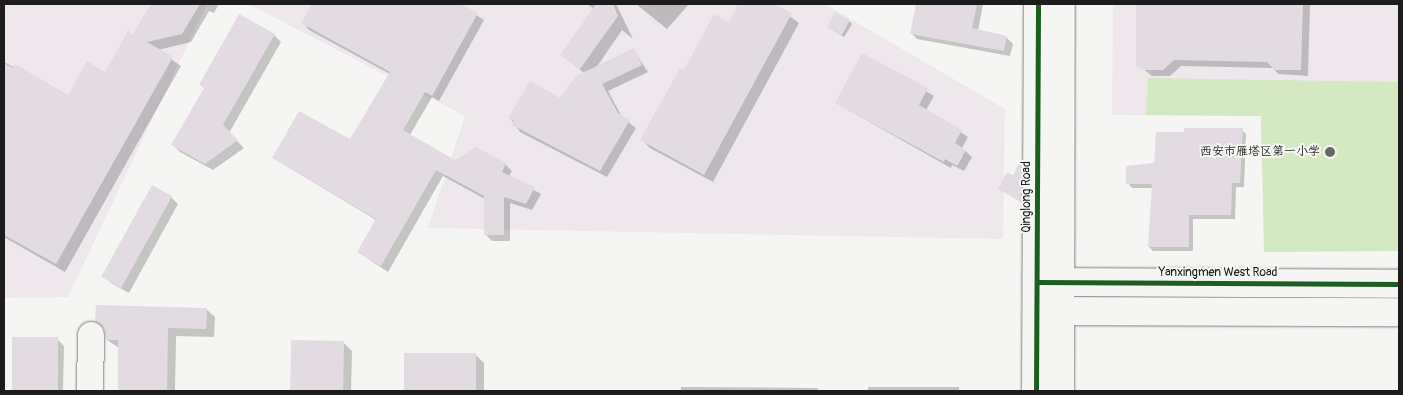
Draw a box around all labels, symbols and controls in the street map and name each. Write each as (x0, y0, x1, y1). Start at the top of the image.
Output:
place label: 西安市雁塔区第一小学 (1200, 145, 1320, 159)
marker: 西安市雁塔区第一小学 (1324, 146, 1336, 158)
street label: Qinglong Road (1020, 161, 1034, 233)
street label: Yanxingmen West Road (1159, 266, 1277, 280)

